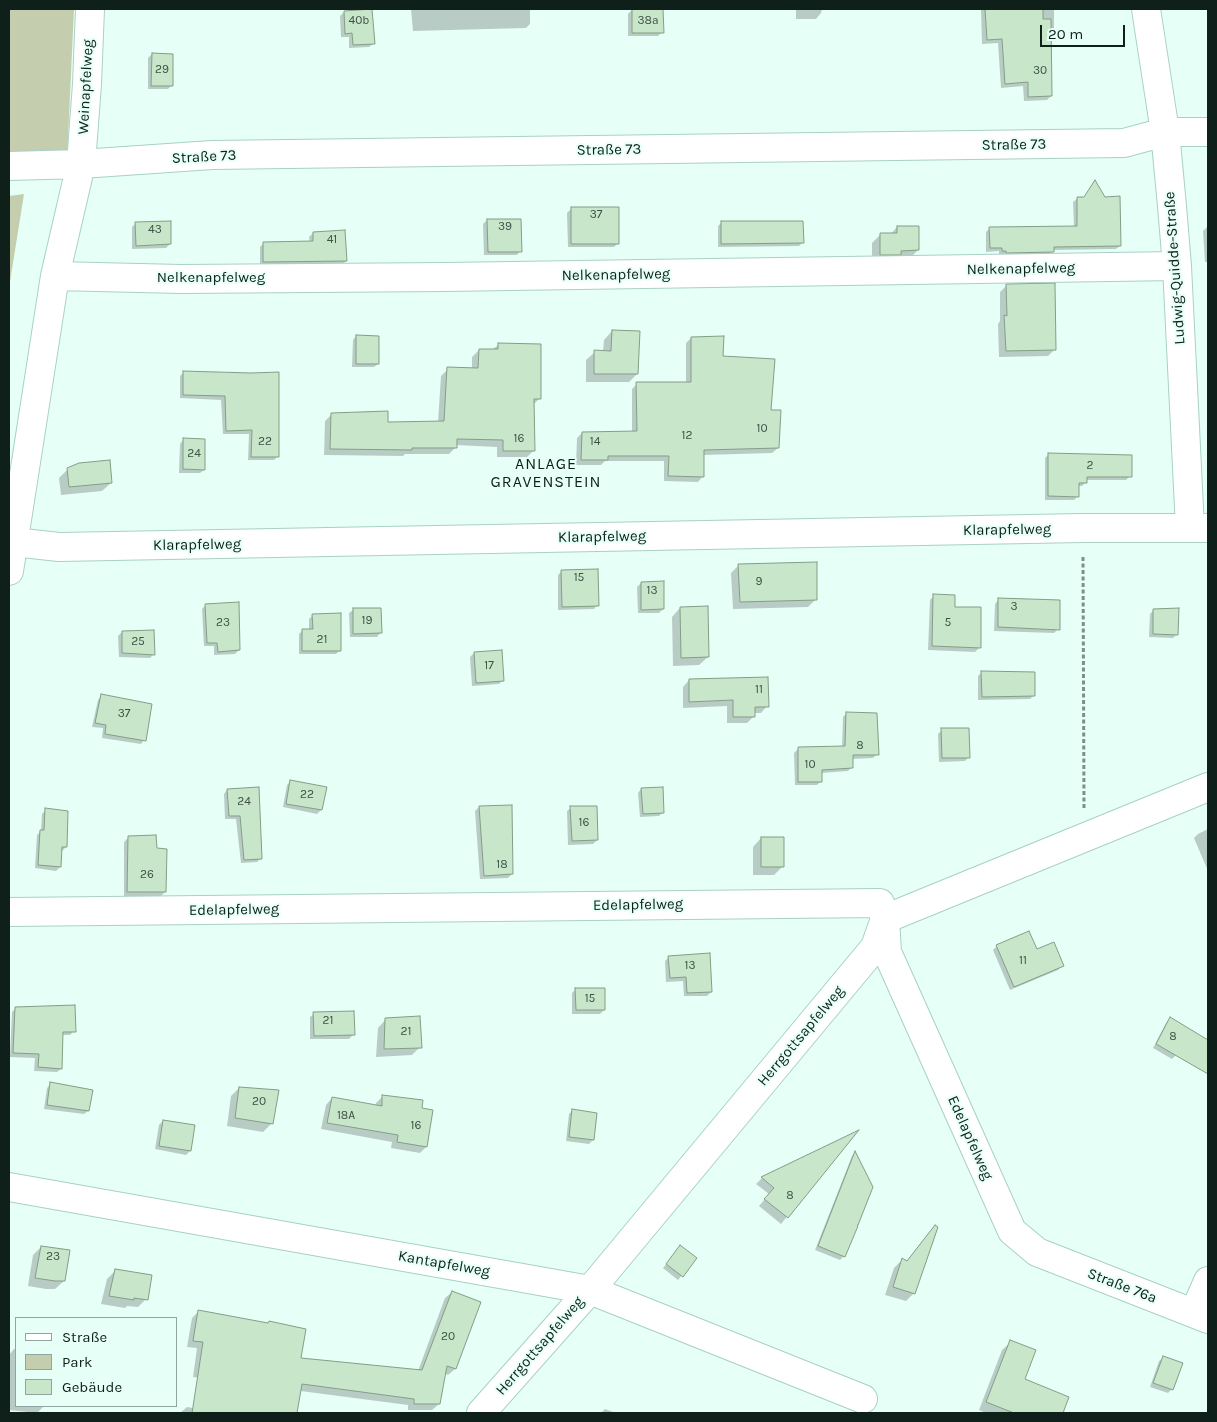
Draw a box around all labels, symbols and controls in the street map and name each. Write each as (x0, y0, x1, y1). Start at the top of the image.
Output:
house number: 40b (349, 14, 369, 28)
house number: 38a (637, 14, 659, 28)
scale bar (1042, 15, 1127, 47)
text: 20 m (1048, 25, 1083, 43)
street label: Weinapfelweg (75, 39, 97, 135)
house number: 29 (155, 63, 169, 77)
house number: 30 (1033, 64, 1047, 78)
street label: Straße 73 (981, 135, 1047, 155)
street label: Straße 73 (576, 140, 642, 160)
street label: Straße 73 (171, 146, 237, 168)
street label: Ludwig-Quidde-Straße (1161, 191, 1189, 345)
house number: 37 (590, 208, 602, 222)
house number: 39 (498, 220, 512, 234)
house number: 43 (148, 223, 162, 237)
house number: 41 (327, 233, 337, 247)
street label: Nelkenapfelweg (967, 259, 1075, 279)
street label: Nelkenapfelweg (562, 265, 670, 285)
street label: Nelkenapfelweg (157, 269, 265, 287)
house number: 10 (756, 422, 768, 436)
house number: 12 (682, 429, 692, 443)
house number: 16 (514, 432, 524, 446)
house number: 22 (258, 435, 272, 449)
house number: 14 (590, 435, 600, 449)
house number: 24 (187, 447, 201, 461)
district label: ANLAGE GRAVENSTEIN (489, 454, 603, 492)
house number: 2 (1087, 459, 1093, 473)
street label: Klarapfelweg (963, 520, 1051, 540)
street label: Klarapfelweg (558, 527, 646, 547)
street label: Klarapfelweg (153, 535, 241, 555)
house number: 15 (574, 571, 584, 585)
house number: 9 (756, 575, 762, 589)
house number: 13 (646, 584, 658, 598)
house number: 3 (1010, 600, 1018, 614)
house number: 19 (362, 614, 372, 628)
house number: 23 (216, 616, 230, 630)
house number: 5 (945, 616, 951, 630)
house number: 21 (317, 633, 327, 647)
house number: 25 (131, 635, 145, 649)
house number: 17 (484, 659, 494, 673)
house number: 11 (755, 683, 763, 697)
house number: 37 (118, 707, 130, 721)
house number: 8 (856, 739, 864, 753)
house number: 10 (804, 758, 816, 772)
house number: 22 (300, 788, 314, 802)
house number: 24 (237, 795, 251, 809)
house number: 16 (579, 816, 589, 830)
house number: 18 (496, 858, 508, 872)
house number: 26 (140, 868, 154, 882)
street label: Edelapfelweg (593, 895, 683, 915)
street label: Edelapfelweg (189, 900, 279, 920)
house number: 11 (1019, 954, 1027, 968)
house number: 13 (684, 959, 696, 973)
street label: Herrgottsapfelweg (754, 982, 848, 1090)
house number: 15 (585, 992, 595, 1006)
house number: 21 (323, 1014, 333, 1028)
house number: 21 (401, 1025, 411, 1039)
house number: 8 (1169, 1030, 1177, 1044)
street label: Edelapfelweg (943, 1093, 997, 1183)
house number: 20 (252, 1095, 266, 1109)
house number: 18A (337, 1109, 355, 1123)
house number: 16 (411, 1119, 421, 1133)
house number: 8 (786, 1189, 794, 1203)
street label: Kantapfelweg (397, 1247, 491, 1281)
house number: 23 (46, 1250, 60, 1264)
street label: Straße 76a (1085, 1265, 1159, 1307)
street label: Herrgottsapfelweg (492, 1293, 588, 1399)
legend (15, 1317, 178, 1407)
text: Straße (62, 1328, 107, 1346)
house number: 20 (441, 1330, 455, 1344)
text: Park (62, 1353, 92, 1371)
text: Gebäude (62, 1378, 122, 1396)

